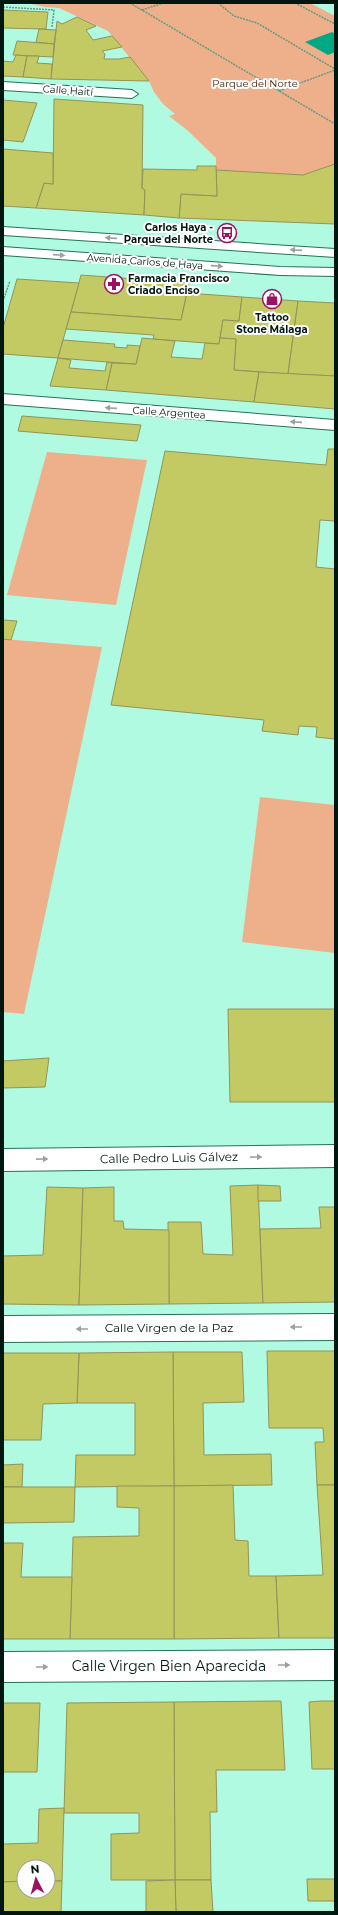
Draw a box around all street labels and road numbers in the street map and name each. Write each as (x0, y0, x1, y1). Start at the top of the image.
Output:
street label: Calle Haití (42, 82, 95, 99)
street label: Avenida Carlos de Haya (86, 251, 204, 272)
street label: Calle Argentea (132, 403, 206, 422)
street label: Calle Pedro Luis Gálvez (100, 1149, 238, 1166)
street label: Calle Virgen de la Paz (105, 1320, 233, 1335)
street label: Calle Virgen Bien Aparecida (72, 1657, 266, 1675)

